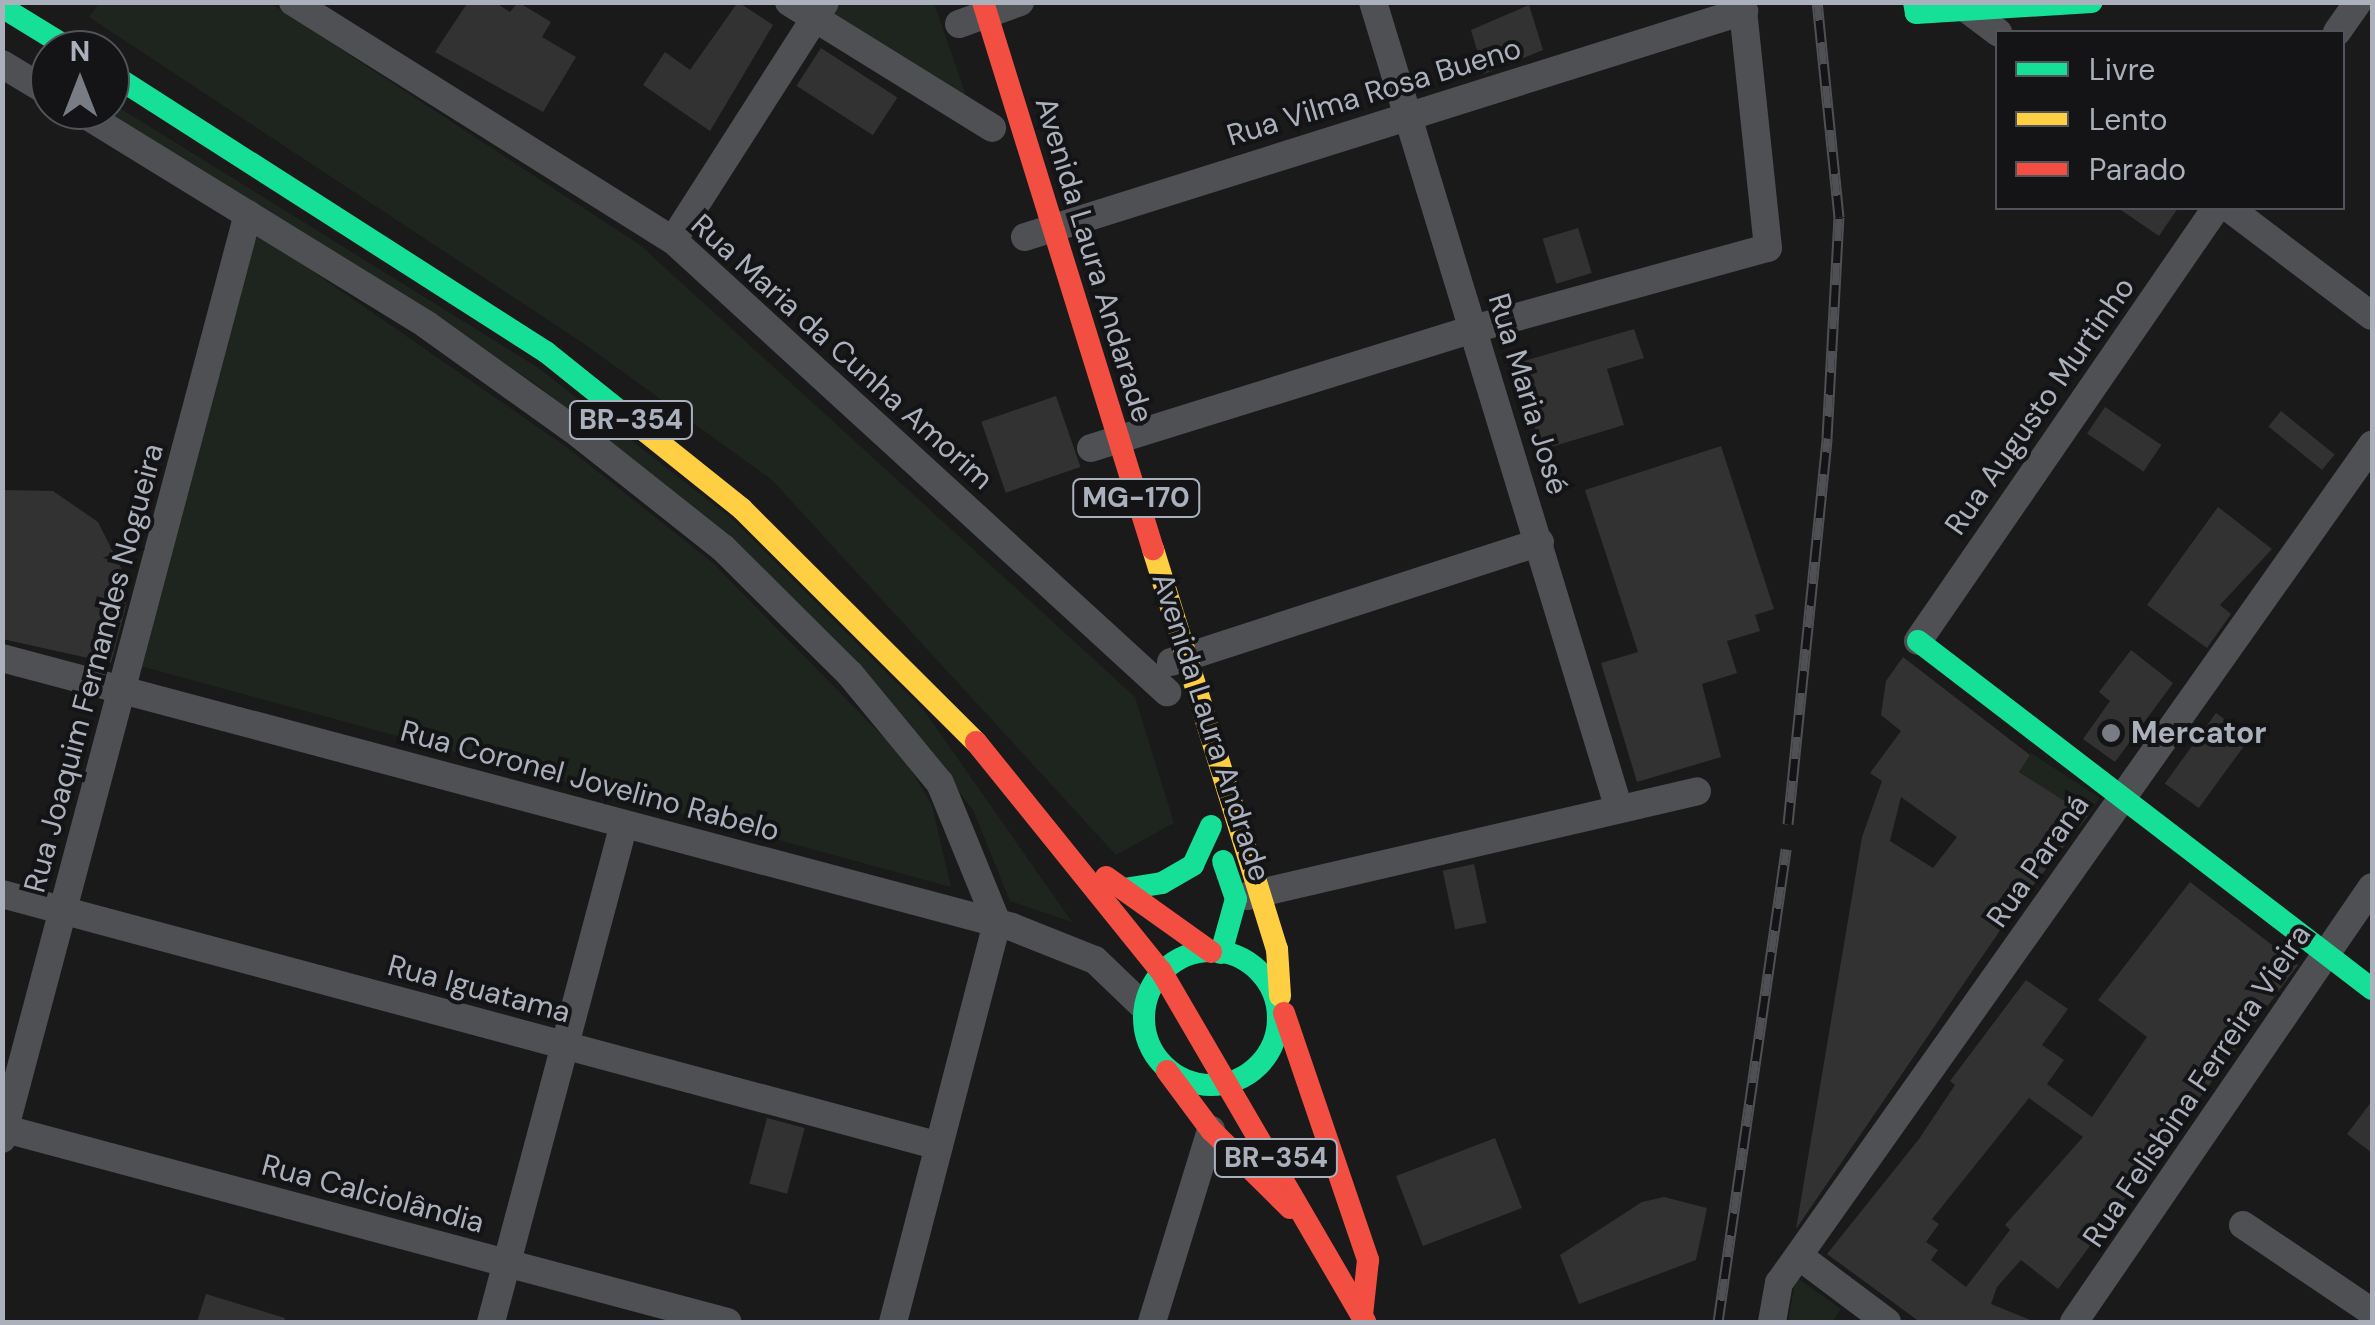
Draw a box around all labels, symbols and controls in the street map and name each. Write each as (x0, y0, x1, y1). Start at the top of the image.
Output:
north arrow (30, 30, 130, 130)
street label: Rua Vilma Rosa Bueno (1223, 30, 1525, 154)
legend (1995, 30, 2345, 210)
text: N (70, 33, 90, 70)
text: Livre (2089, 50, 2155, 89)
street label: Avenida Laura Andarade (1027, 93, 1161, 427)
text: Lento (2089, 100, 2168, 139)
text: Parado (2089, 150, 2186, 189)
street label: Rua Maria da Cunha Amorim (684, 207, 1000, 497)
street label: Rua Augusto Murtinho (1937, 270, 2143, 542)
street label: Rua Maria José (1480, 289, 1576, 499)
road number: BR-354 (568, 397, 694, 443)
street label: Rua Joaquim Fernandes Nogueira (17, 440, 171, 896)
road number: MG-170 (1071, 475, 1201, 521)
street label: Avenida Laura Andrade (1144, 568, 1278, 886)
street label: Rua Coronel Jovelino Rabelo (397, 713, 783, 849)
place label: Mercator (2131, 715, 2266, 751)
marker: Mercator (2100, 722, 2122, 744)
street label: Rua Paraná (1979, 788, 2097, 934)
street label: Rua Felisbina Ferreira Vieira (2076, 918, 2318, 1254)
street label: Rua Iguatama (384, 947, 574, 1031)
road number: BR-354 (1214, 1135, 1338, 1181)
street label: Rua Calciolândia (258, 1147, 488, 1241)

